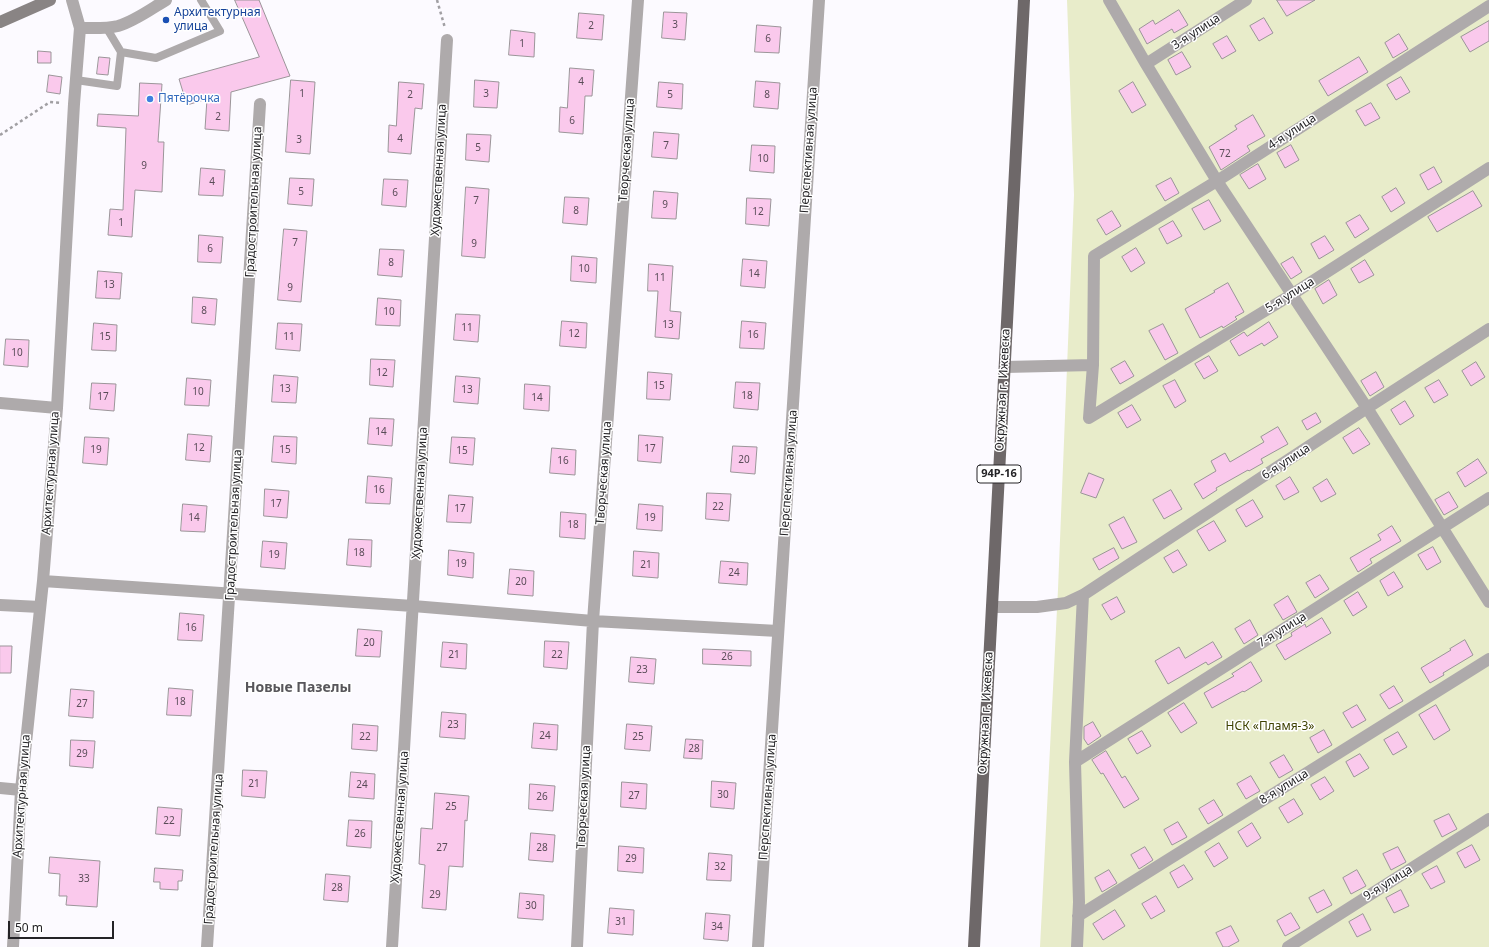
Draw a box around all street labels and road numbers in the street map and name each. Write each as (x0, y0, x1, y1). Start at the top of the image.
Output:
street label: 3-я улица (1169, 11, 1223, 53)
street label: Перспективная улица (797, 86, 821, 214)
street label: Творческая улица (616, 98, 638, 202)
street label: Художественная улица (428, 103, 450, 237)
street label: 4-я улица (1265, 111, 1319, 153)
street label: Градостроительная улица (243, 126, 265, 278)
street label: 5-я улица (1263, 274, 1317, 316)
street label: Окружная г. Ижевска (993, 328, 1013, 452)
street label: Перспективная улица (777, 409, 801, 537)
street label: Архитектурная улица (39, 411, 63, 535)
street label: Творческая улица (593, 421, 615, 525)
street label: Художественная улица (409, 426, 431, 560)
street label: 6-я улица (1259, 441, 1313, 483)
street label: Градостроительная улица (223, 449, 245, 601)
road number: 94Р-16 (977, 465, 1021, 483)
street label: 7-я улица (1255, 609, 1309, 651)
street label: Окружная г. Ижевска (976, 651, 996, 775)
street label: Перспективная улица (756, 733, 780, 861)
street label: Архитектурная улица (10, 734, 34, 858)
street label: Творческая улица (574, 745, 594, 849)
street label: Художественная улица (388, 750, 412, 884)
street label: 8-я улица (1257, 766, 1311, 808)
street label: Градостроительная улица (202, 773, 226, 925)
street label: 9-я улица (1361, 862, 1415, 904)

